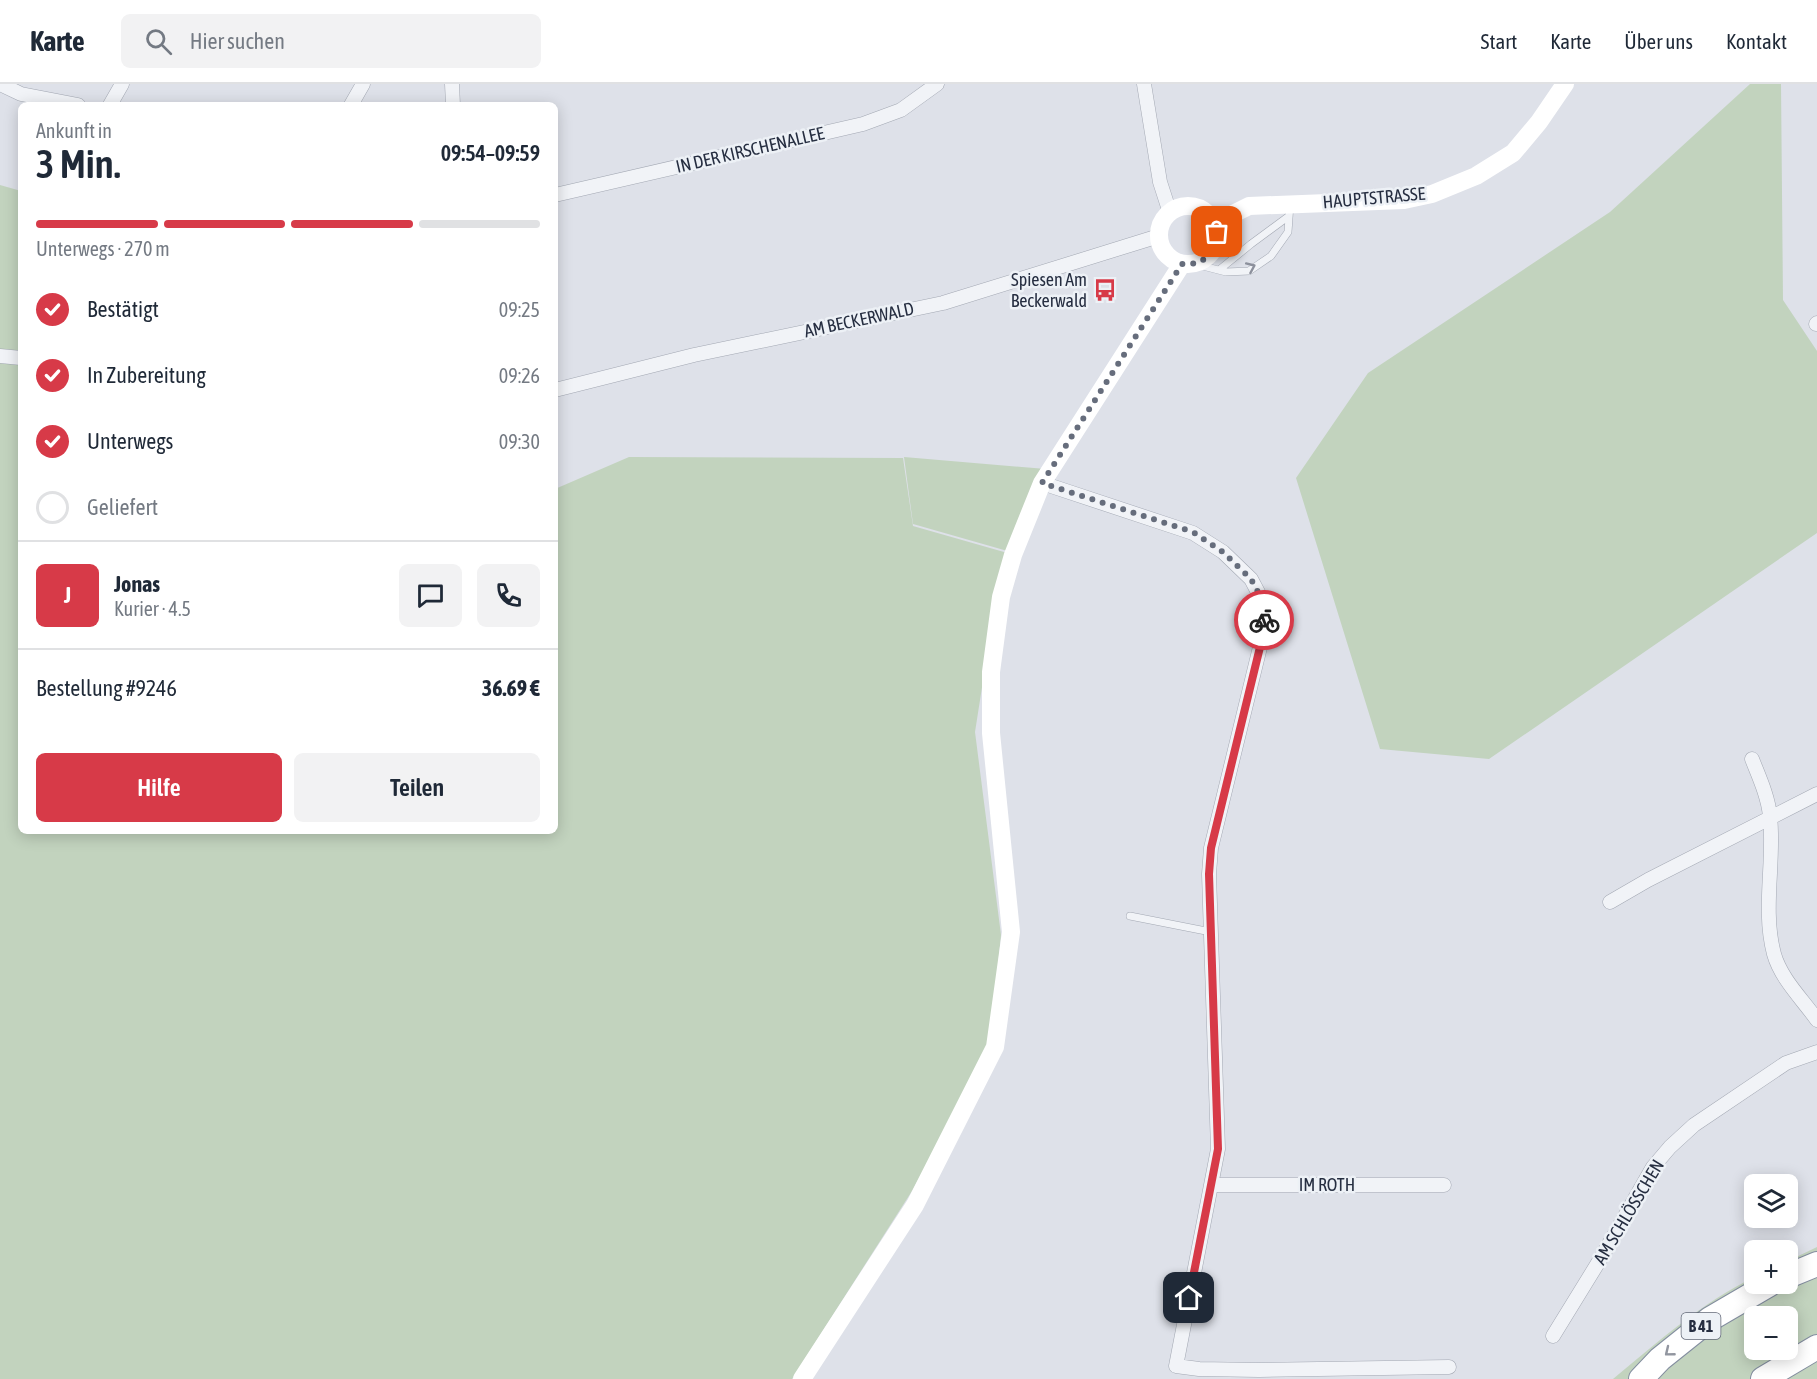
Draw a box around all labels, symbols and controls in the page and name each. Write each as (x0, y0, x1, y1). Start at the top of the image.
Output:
search box (121, 14, 541, 68)
text: Karte (30, 25, 85, 57)
icon: search (142, 25, 175, 58)
text: Hier suchen (190, 28, 285, 54)
text: Start (1481, 29, 1517, 53)
text: Karte (1550, 29, 1591, 53)
text: Über uns (1624, 29, 1693, 53)
text: Kontakt (1726, 29, 1787, 53)
text: Ankunft in (36, 119, 112, 142)
street label: IN DER KIRSCHENALLEE (674, 122, 827, 177)
text: 09:54–09:59 (441, 140, 540, 166)
text: 3 Min. (36, 142, 121, 186)
street label: HAUPTSTRASSE (1322, 183, 1426, 212)
pin (1191, 206, 1242, 257)
icon: bag (1200, 215, 1233, 248)
text: Unterwegs · 270 m (36, 237, 170, 260)
one-way arrow (1245, 262, 1256, 274)
place label: Spiesen Am Beckerwald (1011, 269, 1087, 311)
bus stop icon: Spiesen Am Beckerwald (1092, 277, 1118, 303)
icon: check (36, 293, 69, 326)
text: Bestätigt (87, 296, 159, 322)
text: 09:25 (499, 298, 540, 321)
street label: AM BECKERWALD (802, 298, 916, 341)
icon: check (36, 359, 69, 392)
text: In Zubereitung (87, 362, 206, 388)
text: 09:26 (499, 364, 540, 387)
icon: check (36, 425, 69, 458)
text: Unterwegs (87, 428, 173, 454)
text: 09:30 (499, 430, 540, 453)
text: Geliefert (87, 494, 158, 520)
button: chat (399, 564, 462, 627)
button: phone (477, 564, 540, 627)
text: Jonas (114, 571, 160, 597)
text: J (64, 582, 71, 608)
courier (1234, 590, 1294, 650)
text: Kurier · 4.5 (114, 597, 191, 620)
icon: bike (1248, 604, 1281, 637)
text: Bestellung #9246 (36, 675, 177, 701)
text: 36.69 € (482, 675, 540, 701)
button: Hilfe (36, 753, 282, 822)
button: Teilen (294, 753, 540, 822)
street label: AM SCHLÖSSCHEN (1589, 1156, 1668, 1268)
street label: IM ROTH (1299, 1174, 1355, 1195)
map controls (1744, 1174, 1798, 1360)
button: layers (1744, 1174, 1798, 1228)
button: + (1744, 1240, 1798, 1294)
pin (1163, 1272, 1214, 1323)
icon: home (1172, 1281, 1205, 1314)
button: − (1744, 1306, 1798, 1360)
road number: B 41 (1682, 1313, 1720, 1339)
one-way arrow (1665, 1344, 1676, 1355)

